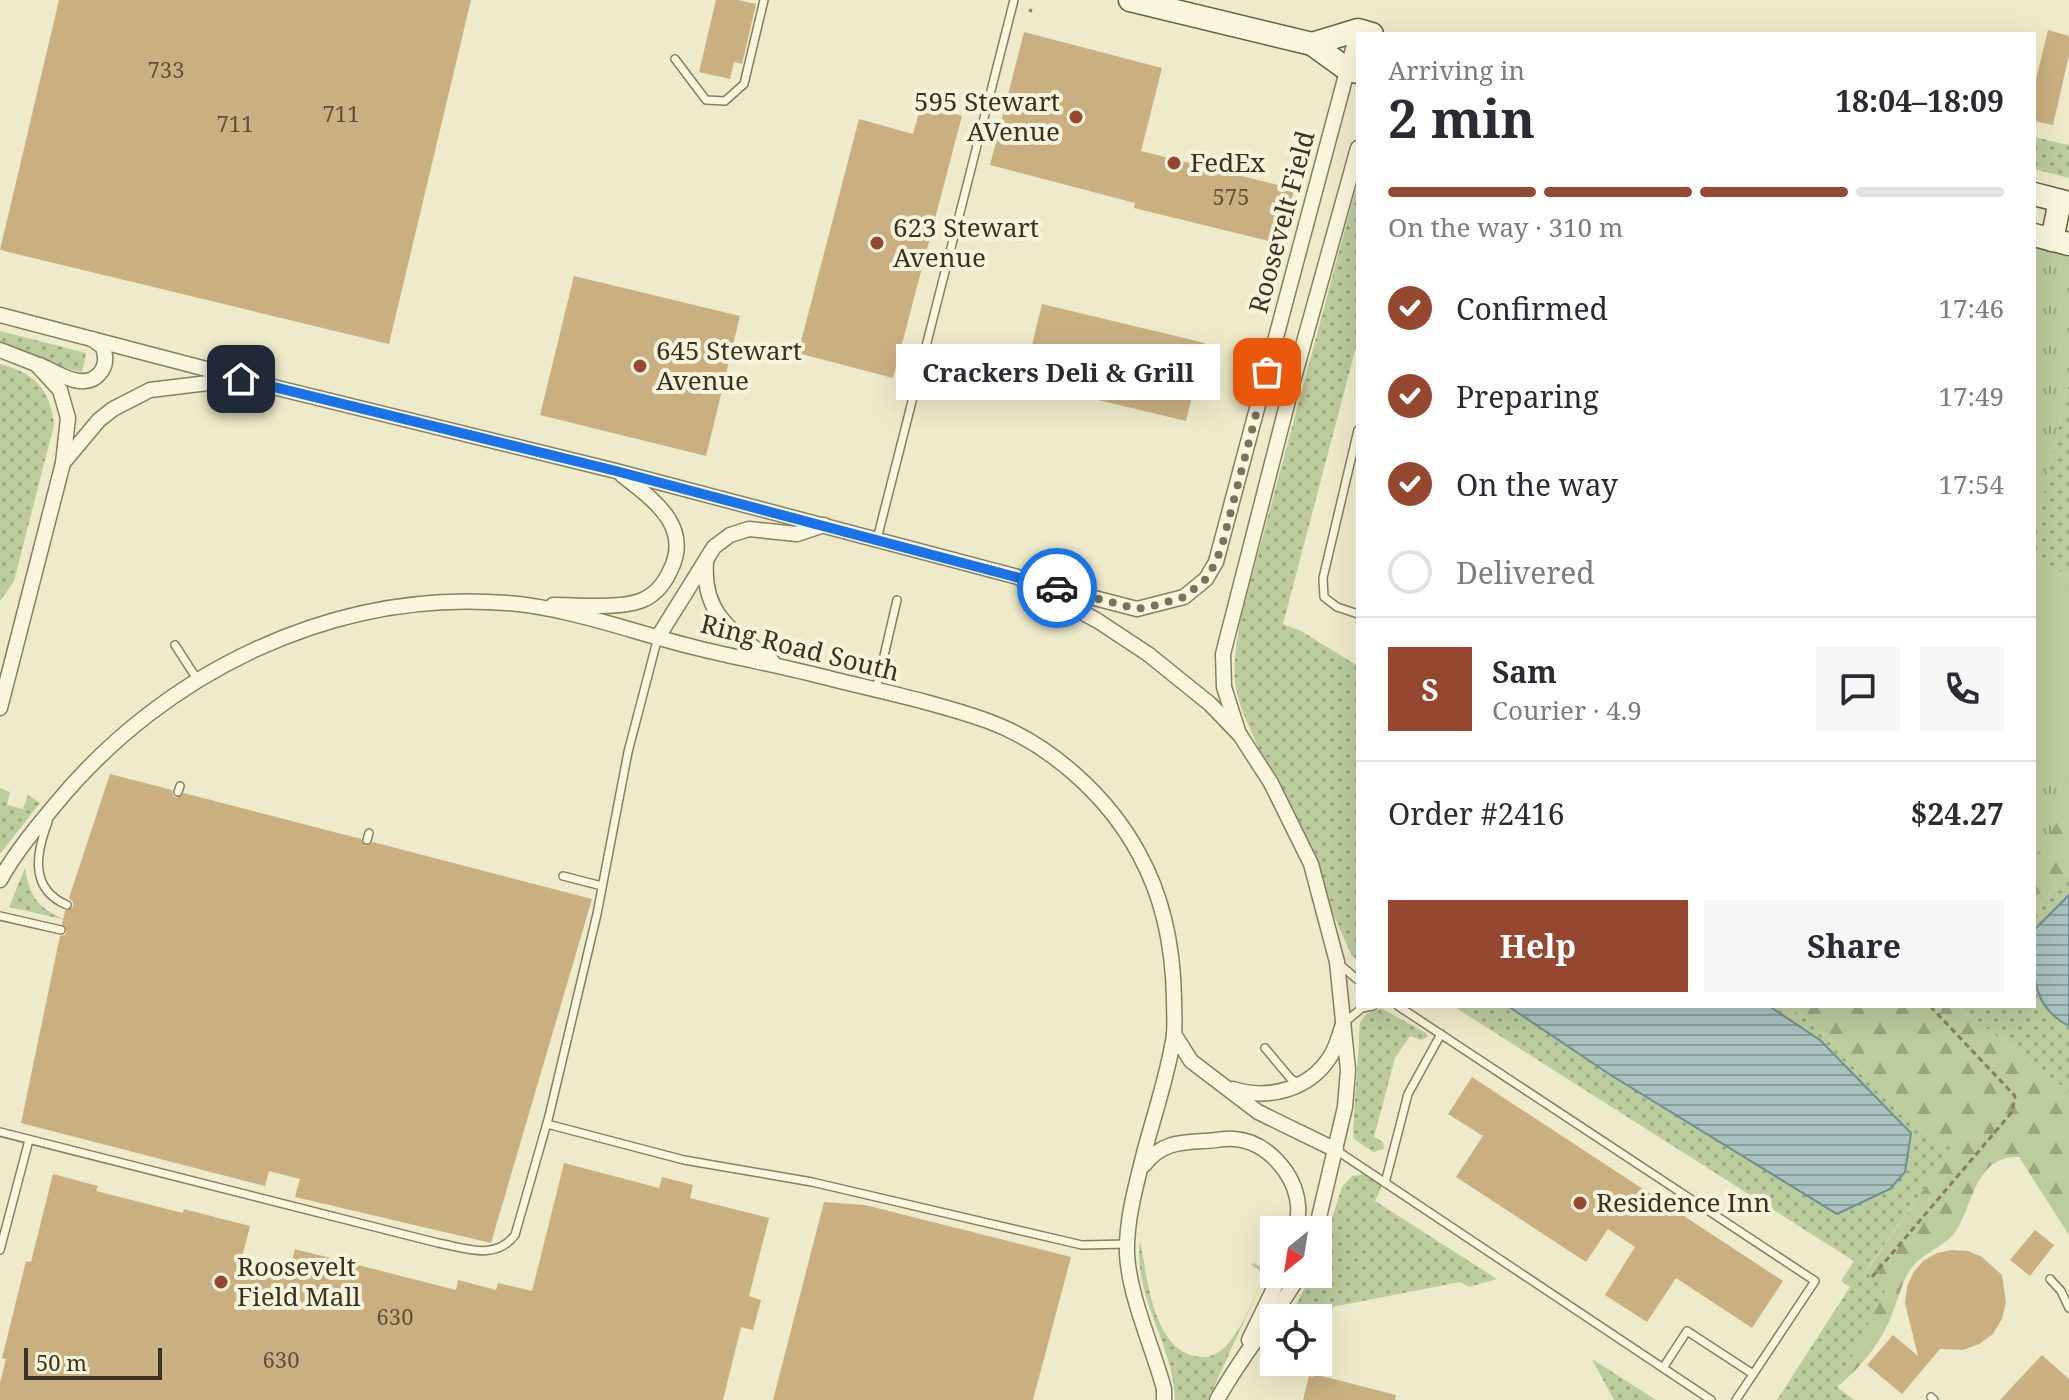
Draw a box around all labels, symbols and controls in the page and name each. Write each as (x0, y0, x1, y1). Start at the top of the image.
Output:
text: Arriving in (1388, 52, 1525, 88)
house number: 733 (148, 54, 184, 84)
text: 18:04–18:09 (1835, 80, 2004, 121)
text: 2 min (1388, 82, 1535, 153)
place label: 595 Stewart AVenue (914, 83, 1060, 149)
house number: 711 (323, 98, 359, 128)
house number: 711 (217, 108, 253, 138)
marker: 595 Stewart AVenue (1067, 108, 1085, 126)
street label: Roosevelt Field (1239, 127, 1323, 317)
place label: FedEx (1190, 144, 1265, 180)
marker: FedEx (1165, 154, 1183, 172)
house number: 575 (1213, 181, 1249, 211)
place label: 623 Stewart Avenue (893, 209, 1039, 275)
text: On the way · 310 m (1388, 209, 1623, 245)
marker: 623 Stewart Avenue (868, 234, 886, 252)
icon: check (1388, 286, 1432, 330)
text: Confirmed (1456, 288, 1608, 329)
text: 17:46 (1938, 290, 2004, 326)
place label: 645 Stewart Avenue (656, 332, 802, 398)
pin (1233, 338, 1301, 406)
callout: Crackers Deli & Grill (895, 344, 1219, 400)
pin (207, 345, 275, 413)
icon: bag (1245, 350, 1289, 394)
text: Crackers Deli & Grill (922, 354, 1194, 390)
icon: home (219, 357, 263, 401)
marker: 645 Stewart Avenue (631, 357, 649, 375)
icon: check (1388, 374, 1432, 418)
text: Preparing (1456, 376, 1599, 417)
text: 17:49 (1938, 378, 2004, 414)
icon: check (1388, 462, 1432, 506)
text: On the way (1456, 464, 1618, 505)
text: 17:54 (1938, 466, 2004, 502)
courier (1017, 548, 1097, 628)
text: Delivered (1456, 552, 1595, 593)
icon: car (1035, 566, 1079, 610)
street label: Ring Road South (697, 605, 903, 689)
button: chat (1816, 647, 1900, 731)
button: phone (1920, 647, 2004, 731)
text: Sam (1492, 651, 1557, 692)
text: S (1421, 669, 1439, 710)
text: Courier · 4.9 (1492, 692, 1642, 728)
text: Order #2416 (1388, 793, 1565, 834)
text: $24.27 (1910, 793, 2004, 834)
button: Help (1388, 900, 1688, 992)
button: Share (1704, 900, 2004, 992)
place label: Residence Inn (1596, 1184, 1770, 1220)
marker: Residence Inn (1571, 1194, 1589, 1212)
north arrow (1260, 1216, 1332, 1288)
map controls (1260, 1216, 1332, 1376)
place label: Roosevelt Field Mall (237, 1248, 361, 1314)
marker: Roosevelt Field Mall (212, 1273, 230, 1291)
house number: 630 (377, 1301, 413, 1331)
button: locate (1260, 1304, 1332, 1376)
scale bar (24, 1344, 162, 1380)
house number: 630 (263, 1344, 299, 1374)
text: 50 m (36, 1347, 87, 1377)

